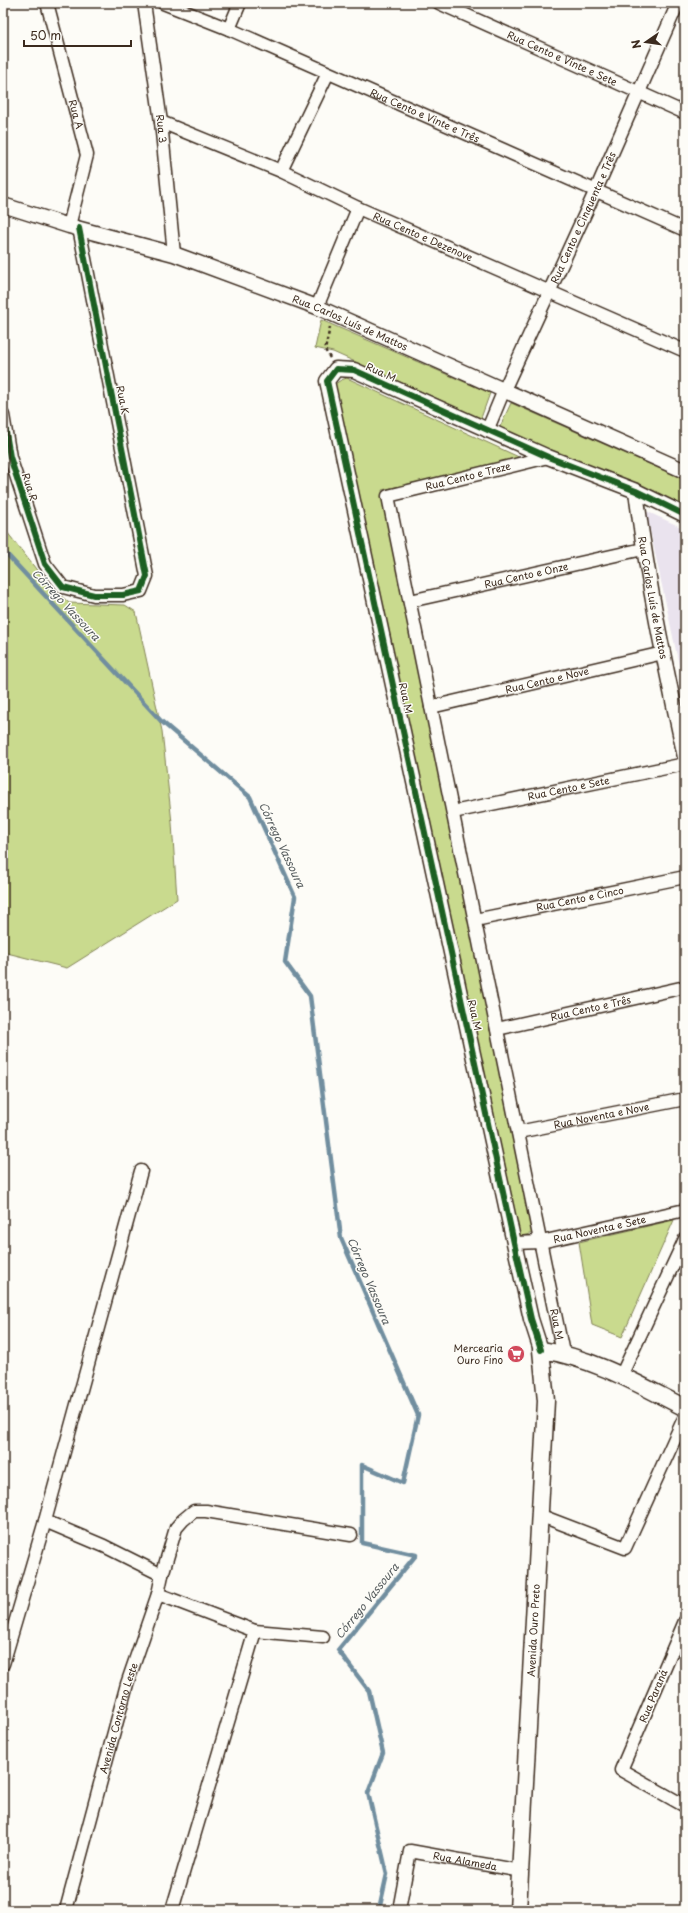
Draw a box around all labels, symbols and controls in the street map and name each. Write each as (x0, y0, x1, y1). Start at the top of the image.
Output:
scale bar (24, 22, 131, 48)
north arrow (626, 22, 666, 62)
text: 50 m (30, 26, 61, 44)
street label: Rua Cento e Vinte e Sete (505, 26, 620, 89)
text: N (626, 38, 645, 51)
street label: Rua Cento e Vinte e Três (368, 84, 483, 146)
street label: Rua A (66, 98, 88, 131)
street label: Rua 3 (153, 113, 171, 144)
street label: Rua Cento e Cinquenta e Três (546, 149, 619, 286)
street label: Rua Cento e Dezenove (371, 208, 475, 264)
street label: Rua Carlos Luís de Mattos (291, 291, 411, 354)
street label: Rua M (364, 358, 399, 385)
street label: Rua K (113, 384, 134, 416)
street label: Rua Cento e Treze (424, 458, 513, 493)
street label: Rua R (19, 471, 42, 503)
street label: Rua Carlos Luís de Mattos (635, 535, 672, 661)
street label: Rua Cento e Onze (483, 558, 570, 591)
water label: Córrego Vassoura (28, 565, 104, 645)
street label: Rua Cento e Nove (504, 663, 590, 697)
street label: Rua M (396, 681, 417, 715)
street label: Rua Cento e Sete (526, 772, 611, 803)
water label: Córrego Vassoura (255, 799, 310, 891)
street label: Rua Cento e Cinco (535, 882, 625, 914)
street label: Rua Cento e Três (549, 991, 633, 1024)
street label: Rua M (465, 998, 486, 1032)
street label: Rua Noventa e Nove (552, 1098, 651, 1132)
street label: Rua Noventa e Sete (552, 1211, 648, 1246)
water label: Córrego Vassoura (343, 1235, 396, 1327)
street label: Rua M (547, 1307, 568, 1341)
place label: Mercearia Ouro Fino (454, 1340, 504, 1367)
supermarket icon: Mercearia Ouro Fino (506, 1344, 526, 1364)
water label: Córrego Vassoura (331, 1559, 403, 1642)
street label: Avenida Ouro Preto (523, 1583, 543, 1677)
street label: Avenida Contorno Leste (95, 1660, 141, 1775)
street label: Rua Paraná (635, 1666, 671, 1725)
street label: Rua Alameda (432, 1847, 499, 1874)

